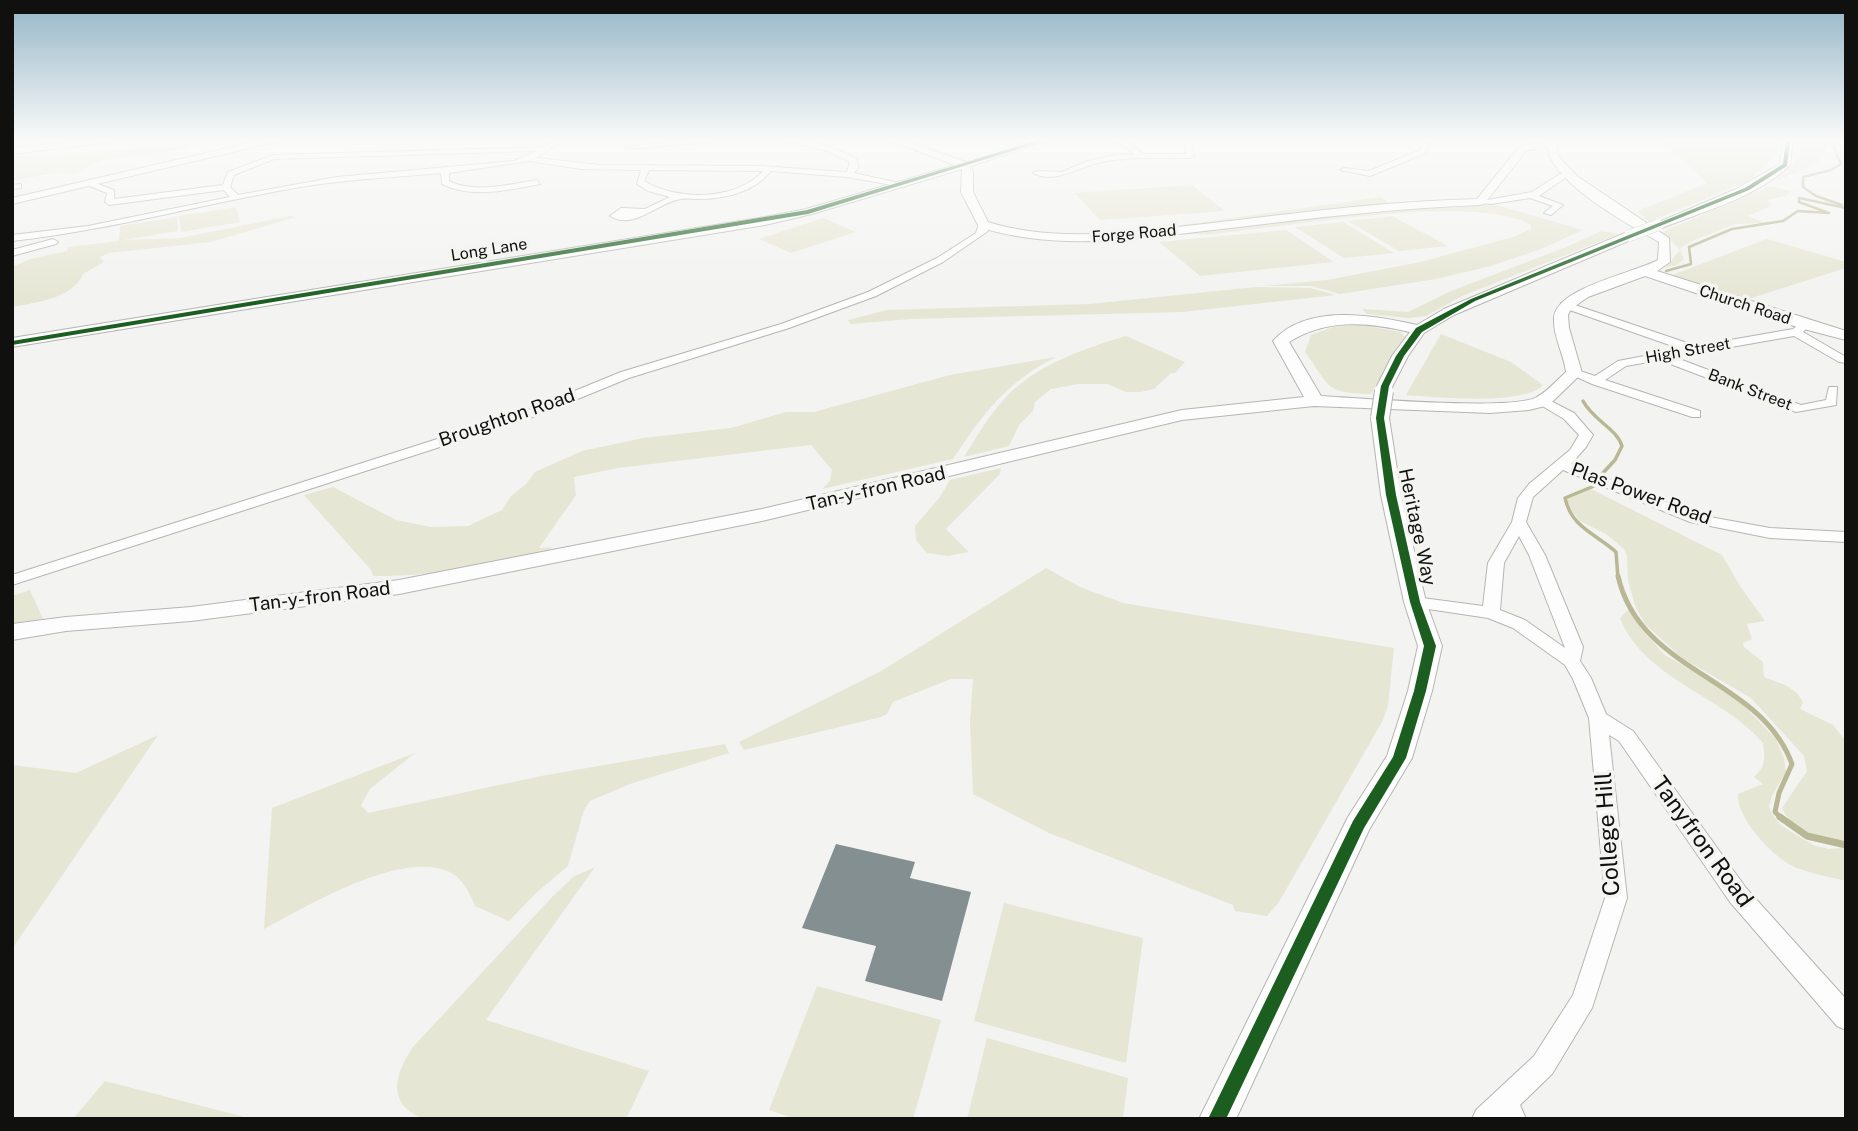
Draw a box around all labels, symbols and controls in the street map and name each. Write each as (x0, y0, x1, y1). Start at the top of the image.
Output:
street label: Forge Road (1091, 221, 1177, 247)
street label: Long Lane (449, 234, 529, 266)
street label: Church Road (1697, 281, 1793, 329)
street label: High Street (1644, 334, 1732, 368)
street label: Bank Street (1705, 365, 1795, 415)
street label: Broughton Road (436, 384, 578, 452)
street label: Plas Power Road (1568, 458, 1714, 530)
street label: Tan-y-fron Road (804, 462, 948, 516)
street label: Heritage Way (1393, 466, 1441, 588)
street label: Tan-y-fron Road (248, 577, 392, 617)
street label: College Hill (1590, 771, 1626, 897)
street label: Tanyfron Road (1645, 771, 1759, 913)

